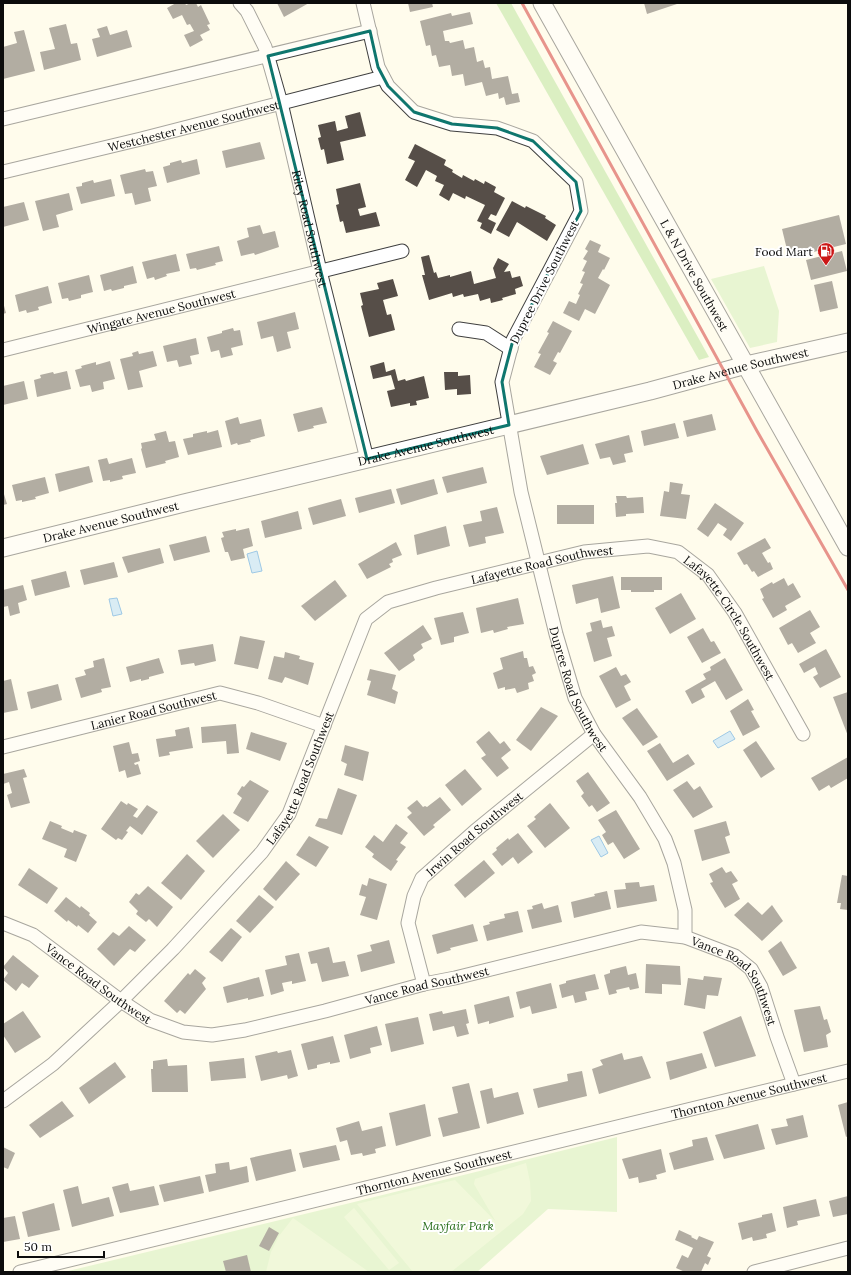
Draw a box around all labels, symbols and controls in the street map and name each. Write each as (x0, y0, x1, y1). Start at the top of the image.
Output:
street label: Westchester Avenue Southwest (106, 96, 281, 154)
street label: Riley Road Southwest (289, 168, 331, 289)
street label: L & N Drive Southwest (658, 216, 733, 334)
street label: Dupree Drive Southwest (506, 217, 582, 346)
fuel station icon: Food Mart (816, 241, 836, 266)
place label: Food Mart (755, 244, 813, 259)
street label: Wingate Avenue Southwest (85, 285, 237, 336)
street label: Drake Avenue Southwest (671, 344, 810, 392)
street label: Drake Avenue Southwest (356, 421, 495, 468)
street label: Drake Avenue Southwest (41, 497, 180, 545)
street label: Lafayette Road Southwest (469, 542, 614, 587)
street label: Lafayette Circle Southwest (681, 552, 779, 683)
street label: Dupree Road Southwest (547, 625, 612, 755)
street label: Lanier Road Southwest (89, 687, 218, 732)
street label: Lafayette Road Southwest (262, 709, 336, 847)
street label: Irwin Road Southwest (422, 788, 526, 879)
street label: Vance Road Southwest (688, 932, 780, 1028)
street label: Vance Road Southwest (42, 939, 155, 1027)
street label: Vance Road Southwest (362, 962, 491, 1008)
street label: Thornton Avenue Southwest (670, 1069, 828, 1121)
street label: Thornton Avenue Southwest (355, 1145, 514, 1198)
park label: Mayfair Park (422, 1218, 494, 1233)
scale bar (18, 1233, 104, 1259)
text: 50 m (24, 1239, 52, 1254)

